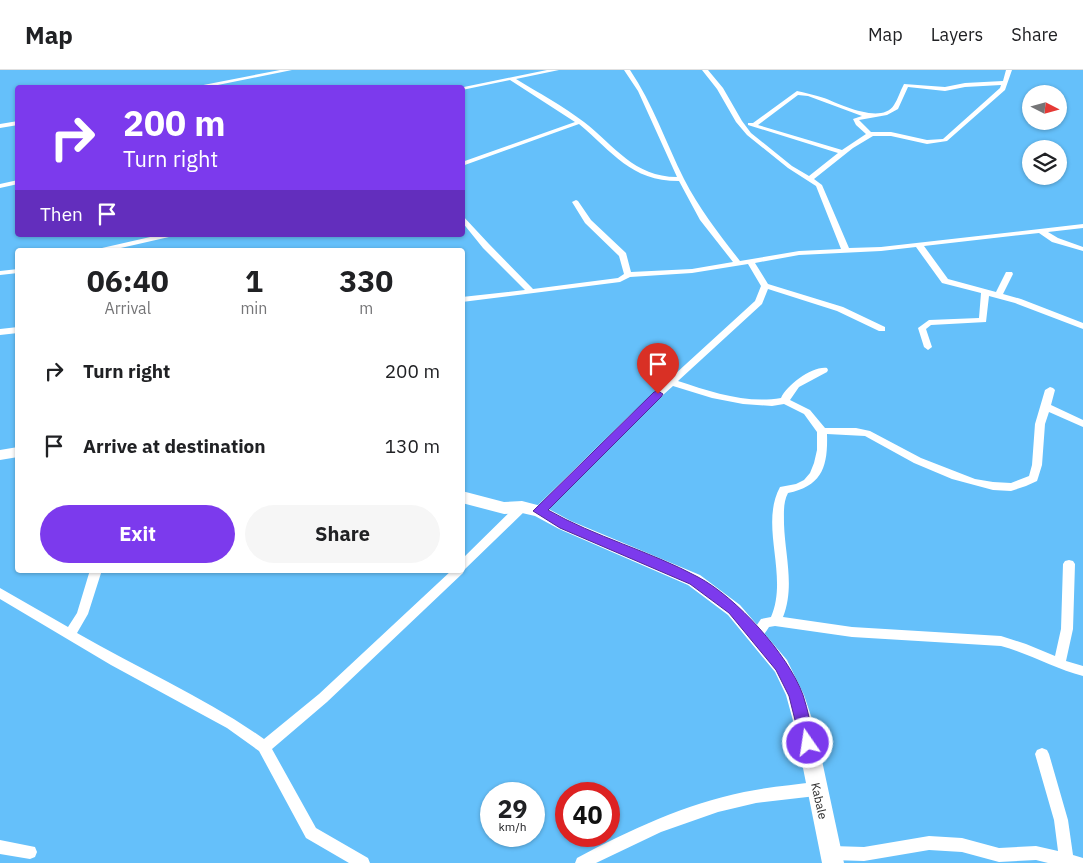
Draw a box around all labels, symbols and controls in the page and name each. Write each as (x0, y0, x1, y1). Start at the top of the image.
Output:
text: Map (25, 19, 73, 51)
text: Map (868, 23, 903, 46)
text: Layers (931, 23, 983, 46)
text: Share (1011, 23, 1058, 46)
north arrow (1022, 85, 1068, 130)
map controls (1022, 85, 1067, 185)
text: 200 m (123, 100, 226, 146)
icon: right (40, 105, 105, 170)
button: layers (1022, 140, 1067, 185)
text: Turn right (123, 144, 218, 173)
icon: arrive (93, 200, 121, 228)
text: Then (40, 202, 83, 226)
text: 06:40 (87, 261, 169, 300)
text: 1 (245, 261, 263, 300)
text: 330 (339, 261, 393, 300)
text: Arrival (104, 298, 151, 318)
text: min (240, 298, 267, 318)
text: m (359, 298, 373, 318)
pin (637, 343, 679, 394)
icon: arrive (644, 350, 672, 378)
icon: right (40, 357, 68, 385)
text: Turn right (83, 359, 170, 383)
text: 200 m (385, 359, 440, 383)
icon: arrive (40, 432, 68, 460)
text: Arrive at destination (83, 434, 266, 458)
text: 130 m (385, 434, 440, 458)
button: Exit (40, 505, 235, 563)
button: Share (245, 505, 440, 563)
position arrow (781, 716, 833, 768)
street label: Kabale (808, 781, 831, 821)
speed limit sign: 40 (555, 782, 620, 847)
text: 29 (497, 792, 528, 825)
text: km/h (498, 819, 527, 834)

